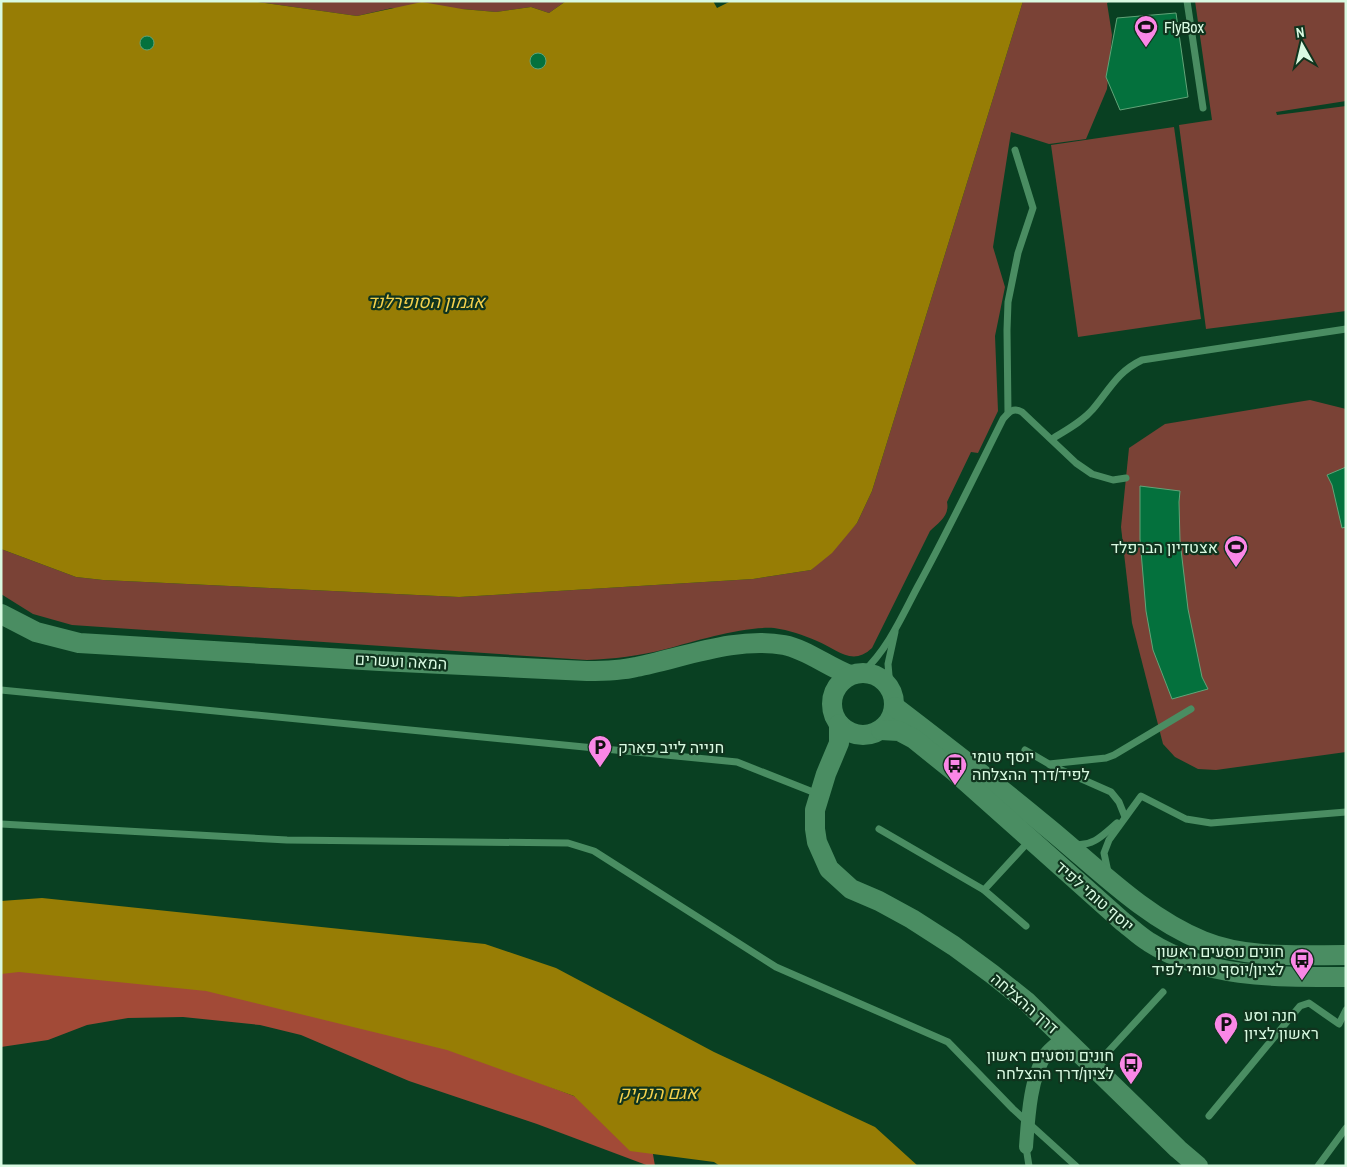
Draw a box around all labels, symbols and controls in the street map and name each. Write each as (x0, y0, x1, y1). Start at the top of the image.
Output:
sports icon: FlyBox (1133, 14, 1159, 48)
place label: FlyBox (1164, 16, 1205, 38)
north arrow (1277, 20, 1327, 70)
text: N (1295, 23, 1306, 42)
water label: אגמון הסופרלנד (367, 289, 487, 314)
sports icon: אצטדיון הברפלד (1223, 534, 1249, 568)
place label: אצטדיון הברפלד (1111, 536, 1218, 558)
street label: המאה ועשרים (354, 648, 448, 674)
parking icon: חנייה לייב פארק (587, 734, 613, 768)
place label: חנייה לייב פארק (618, 736, 724, 758)
place label: יוסף טומי לפיד/דרך ההצלחה (972, 745, 1090, 785)
bus stop icon: יוסף טומי לפיד/דרך ההצלחה (942, 752, 968, 786)
street label: יוסף טומי לפיד (1051, 856, 1139, 936)
place label: חונים נוסעים ראשון לציון/יוסף טומי לפיד (1152, 940, 1284, 980)
bus stop icon: חונים נוסעים ראשון לציון/יוסף טומי לפיד (1289, 947, 1315, 981)
street label: דרך ההצלחה (987, 968, 1063, 1038)
place label: חנה וסע ראשון לציון (1244, 1004, 1319, 1044)
parking icon: חנה וסע ראשון לציון (1213, 1011, 1239, 1045)
place label: חונים נוסעים ראשון לציון/דרך ההצלחה (986, 1044, 1114, 1084)
bus stop icon: חונים נוסעים ראשון לציון/דרך ההצלחה (1118, 1051, 1144, 1085)
water label: אגם הנקיק (619, 1080, 700, 1105)

